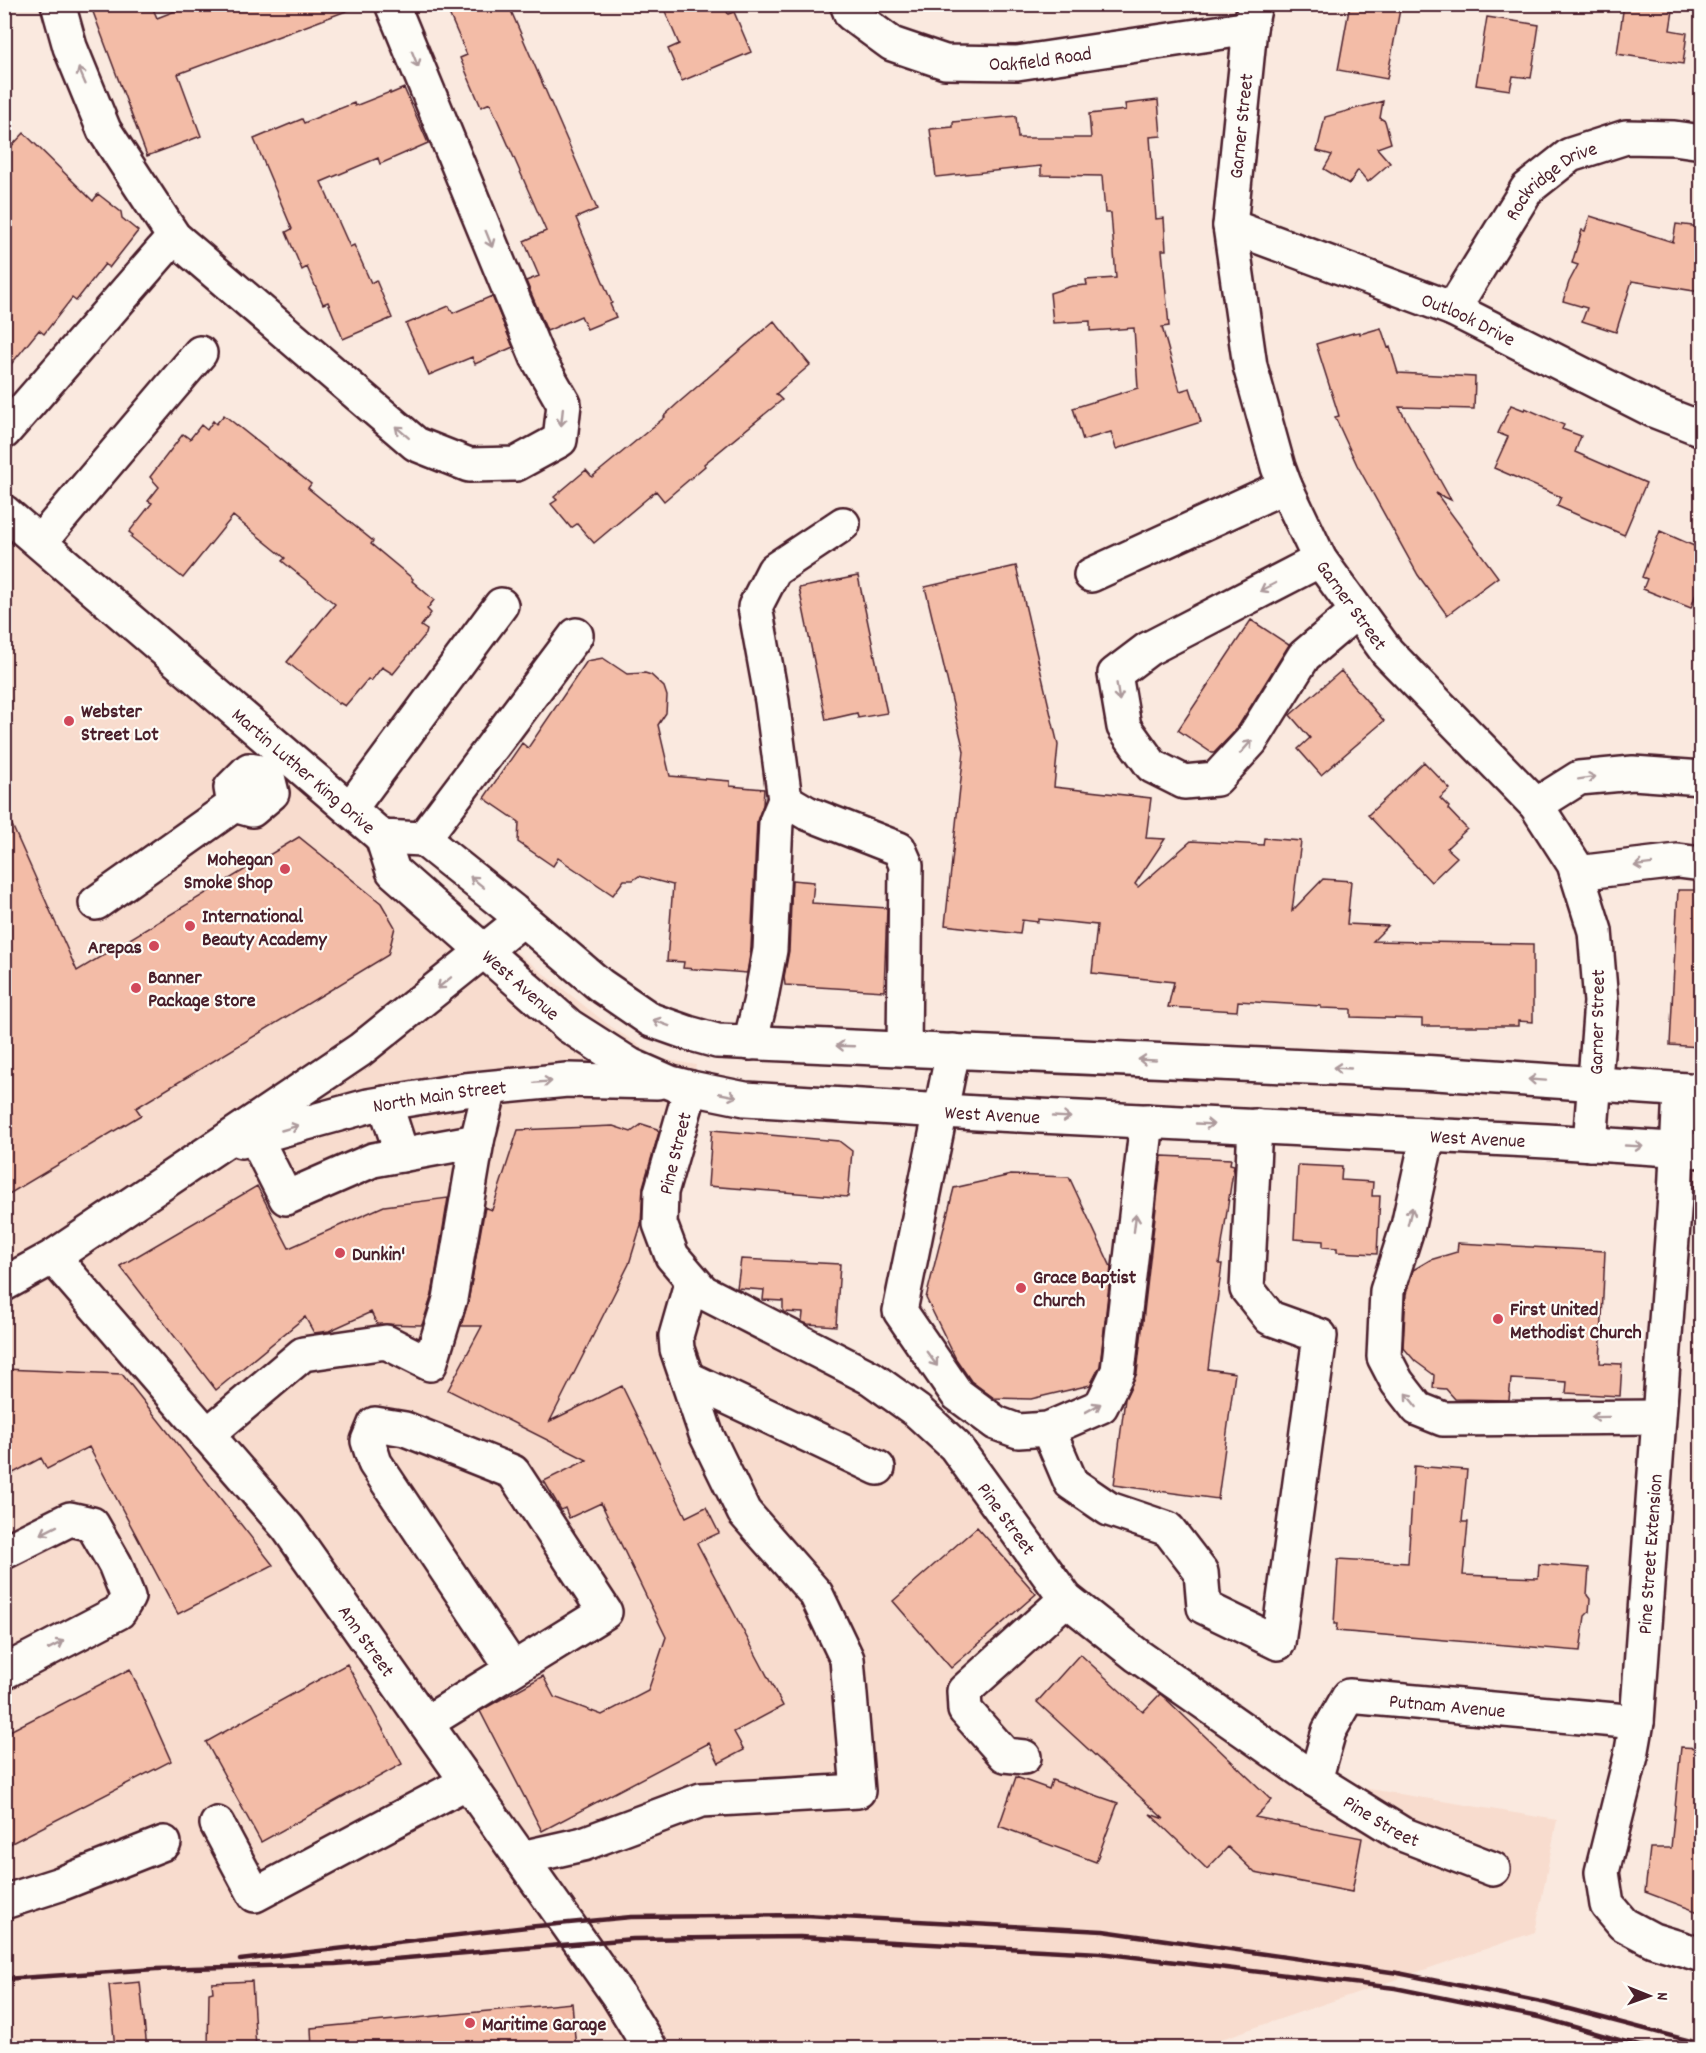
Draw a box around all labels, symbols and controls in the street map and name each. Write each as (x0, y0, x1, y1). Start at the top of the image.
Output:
street label: Oakfield Road (989, 41, 1094, 80)
one-way arrow (410, 49, 421, 67)
one-way arrow (76, 67, 87, 86)
street label: Garner Street (1224, 72, 1262, 180)
street label: Rockridge Drive (1500, 136, 1601, 227)
one-way arrow (484, 229, 495, 248)
street label: Outlook Drive (1416, 287, 1520, 355)
one-way arrow (556, 407, 567, 427)
one-way arrow (395, 425, 410, 439)
street label: Garner Street (1308, 555, 1392, 657)
one-way arrow (1259, 582, 1277, 593)
one-way arrow (1113, 682, 1124, 702)
place label: Webster Street Lot (81, 699, 159, 750)
street label: Martin Luther King Drive (224, 703, 380, 842)
marker: Webster Street Lot (62, 714, 76, 728)
one-way arrow (1239, 740, 1253, 755)
one-way arrow (1577, 772, 1596, 783)
place label: Mohegan Smoke Shop (184, 847, 273, 898)
one-way arrow (1634, 860, 1654, 871)
marker: Mohegan Smoke Shop (278, 862, 292, 876)
one-way arrow (469, 876, 485, 889)
place label: International Beauty Academy (202, 904, 328, 955)
marker: International Beauty Academy (183, 919, 197, 933)
place label: Arepas (88, 935, 142, 963)
marker: Arepas (147, 939, 161, 953)
street label: West Avenue (474, 944, 565, 1029)
place label: Banner Package Store (148, 965, 256, 1016)
street label: Garner Street (1584, 969, 1614, 1075)
one-way arrow (437, 977, 453, 990)
marker: Banner Package Store (129, 981, 143, 995)
one-way arrow (653, 1017, 671, 1028)
one-way arrow (836, 1041, 856, 1052)
one-way arrow (1138, 1054, 1158, 1065)
one-way arrow (1333, 1063, 1353, 1074)
one-way arrow (1527, 1074, 1547, 1085)
street label: North Main Street (371, 1075, 508, 1122)
one-way arrow (533, 1076, 552, 1087)
one-way arrow (717, 1090, 737, 1101)
street label: West Avenue (944, 1100, 1041, 1133)
street label: Pine Street (653, 1110, 701, 1198)
one-way arrow (1051, 1111, 1071, 1122)
one-way arrow (1195, 1118, 1215, 1129)
one-way arrow (280, 1122, 299, 1133)
street label: West Avenue (1429, 1124, 1526, 1157)
one-way arrow (1623, 1141, 1643, 1152)
one-way arrow (1404, 1207, 1416, 1226)
one-way arrow (1130, 1214, 1141, 1234)
place label: Dunkin' (352, 1242, 405, 1270)
marker: Dunkin' (333, 1246, 347, 1260)
place label: Grace Baptist Church (1033, 1265, 1137, 1316)
marker: Grace Baptist Church (1014, 1281, 1028, 1295)
place label: First United Methodist Church (1510, 1297, 1642, 1348)
marker: First United Methodist Church (1491, 1312, 1505, 1326)
one-way arrow (926, 1351, 938, 1367)
one-way arrow (1405, 1392, 1418, 1408)
one-way arrow (1085, 1402, 1102, 1414)
one-way arrow (1590, 1411, 1610, 1423)
street label: Pine Street Extension (1632, 1473, 1672, 1635)
street label: Pine Street (969, 1478, 1041, 1562)
one-way arrow (40, 1525, 58, 1536)
street label: Ann Street (329, 1600, 400, 1684)
one-way arrow (47, 1639, 65, 1650)
street label: Putnam Avenue (1388, 1689, 1507, 1727)
street label: Pine Street (1337, 1790, 1422, 1856)
north arrow (1619, 1966, 1679, 2026)
text: N (1650, 1992, 1673, 2000)
place label: Maritime Garage (482, 2012, 606, 2040)
marker: Maritime Garage (463, 2016, 477, 2030)

